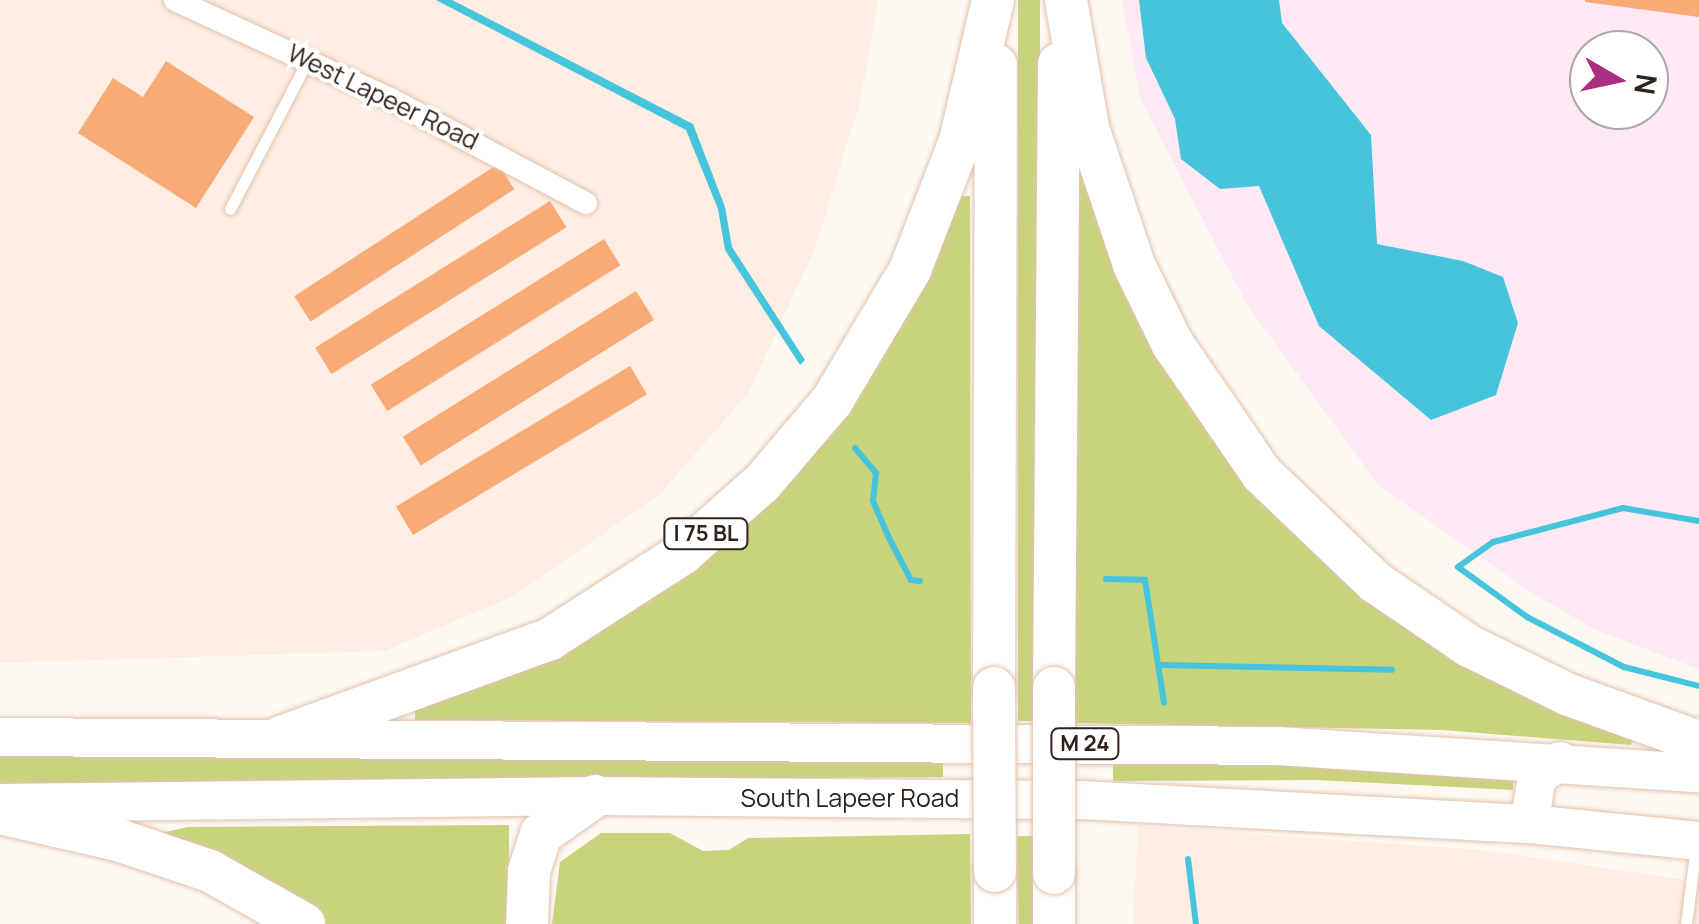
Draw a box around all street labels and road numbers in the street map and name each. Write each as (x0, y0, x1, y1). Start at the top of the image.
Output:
street label: West Lapeer Road (283, 38, 483, 156)
road number: I 75 BL (661, 517, 751, 551)
road number: M 24 (1050, 727, 1120, 761)
street label: South Lapeer Road (741, 783, 959, 813)

